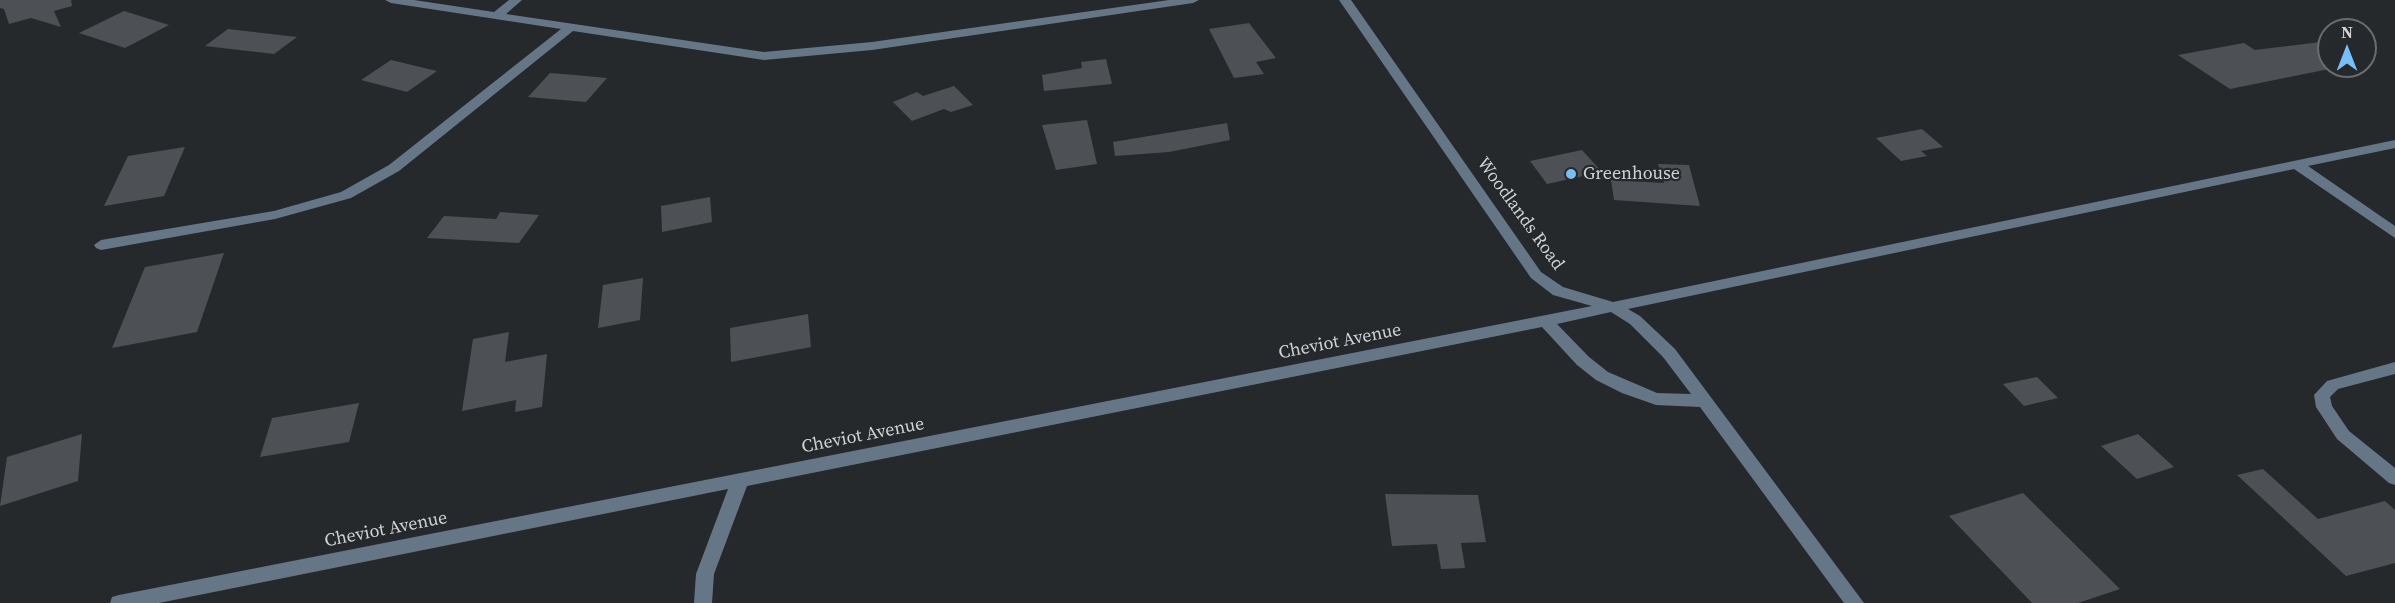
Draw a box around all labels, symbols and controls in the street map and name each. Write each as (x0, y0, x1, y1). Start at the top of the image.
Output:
north arrow (2317, 18, 2377, 78)
text: N (2341, 21, 2353, 43)
street label: Woodlands Road (1472, 153, 1568, 275)
place label: Greenhouse (1583, 163, 1680, 185)
marker: Greenhouse (1564, 167, 1578, 181)
street label: Cheviot Avenue (1277, 320, 1403, 364)
street label: Cheviot Avenue (800, 414, 926, 458)
street label: Cheviot Avenue (323, 508, 449, 552)

